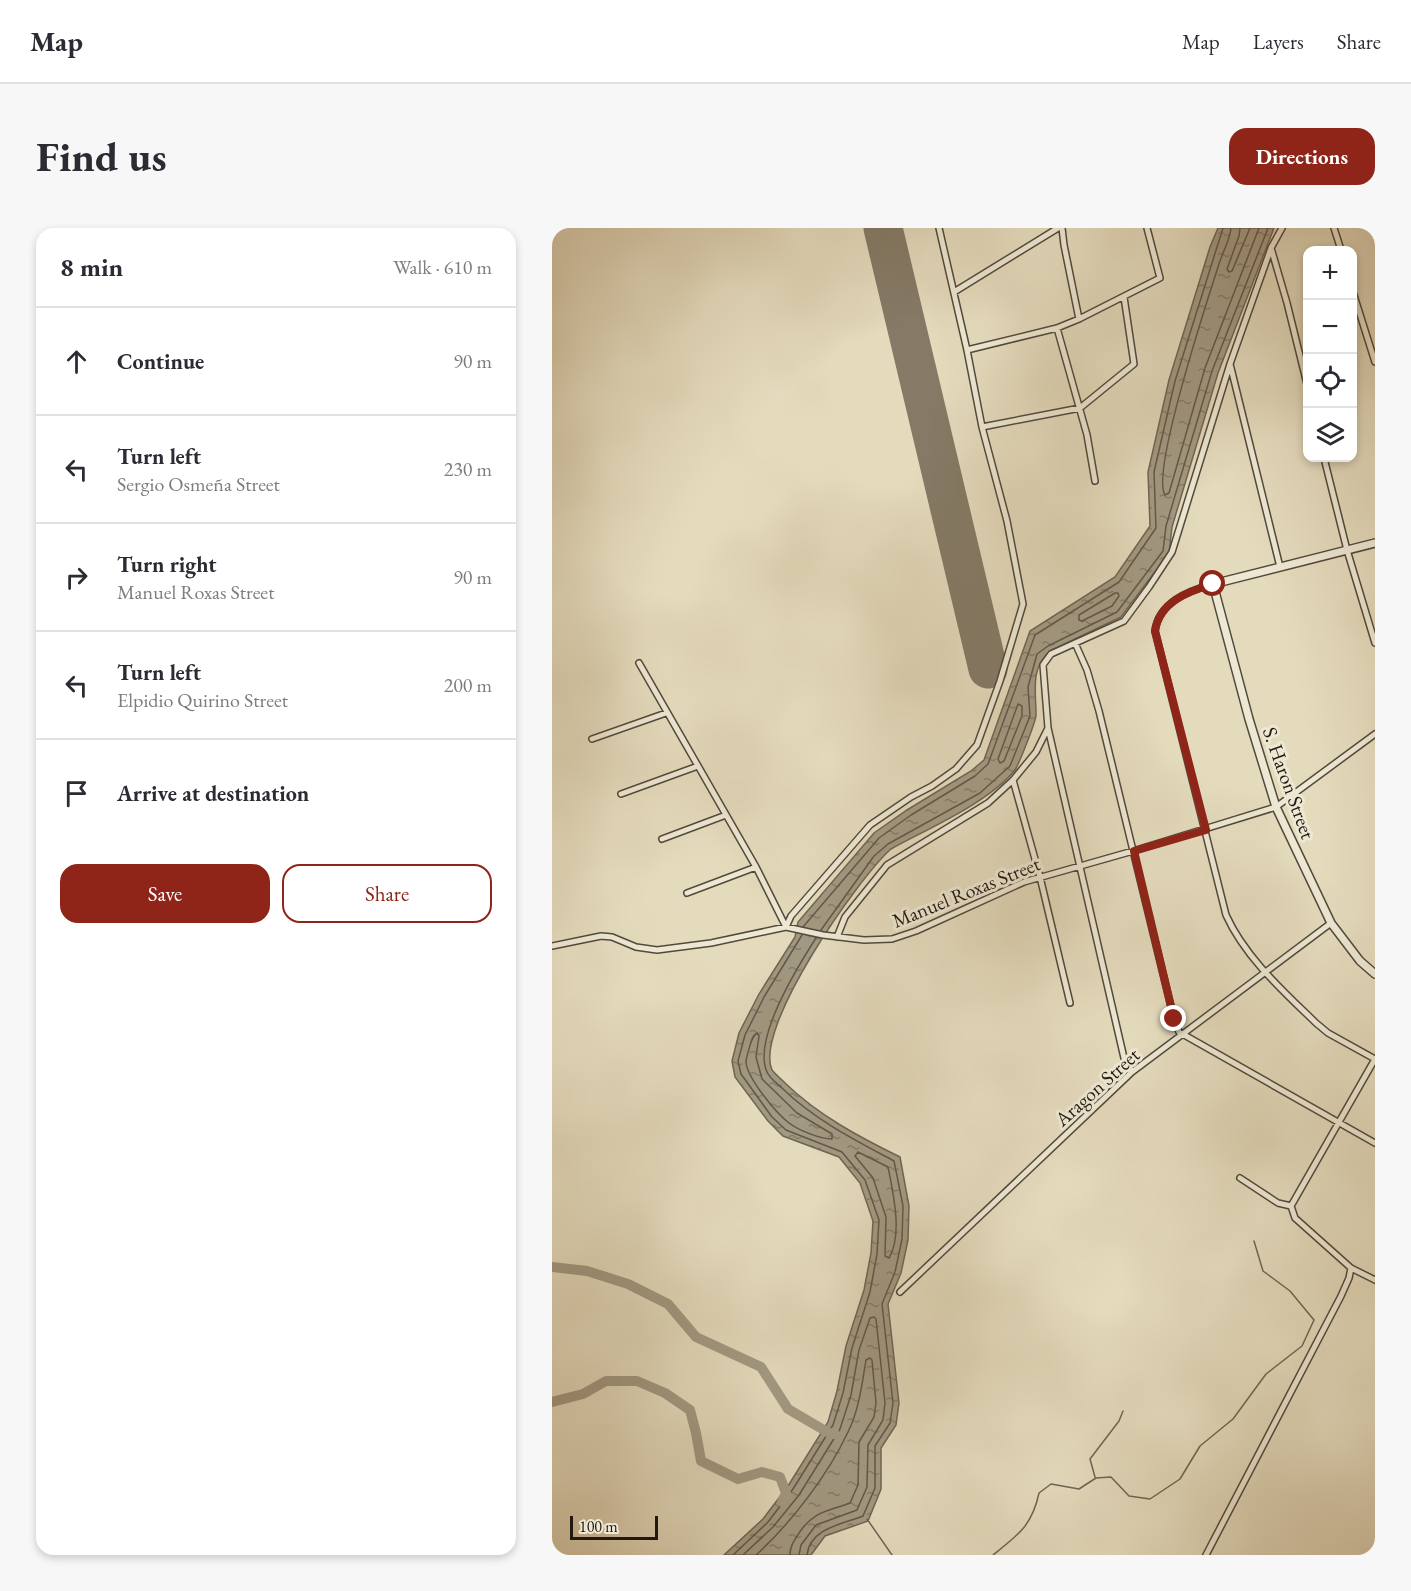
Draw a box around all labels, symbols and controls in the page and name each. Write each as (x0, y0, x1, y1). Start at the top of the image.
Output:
text: Map (30, 23, 83, 59)
text: Map (1182, 28, 1220, 55)
text: Layers (1253, 28, 1304, 55)
text: Share (1337, 28, 1381, 55)
button: Directions (1229, 128, 1375, 185)
text: Find us (36, 129, 167, 184)
map controls (1303, 246, 1357, 462)
button: + (1303, 246, 1357, 300)
text: 8 min (60, 250, 123, 284)
text: Walk · 610 m (393, 254, 492, 280)
button: − (1303, 300, 1357, 354)
icon: ahead (60, 345, 93, 378)
text: Continue (117, 347, 204, 376)
text: 90 m (453, 348, 492, 374)
button: locate (1303, 354, 1357, 408)
button: layers (1303, 408, 1357, 462)
text: Turn left (117, 442, 201, 471)
icon: left (60, 453, 93, 486)
text: 230 m (444, 456, 492, 482)
text: Sergio Osmeña Street (117, 471, 280, 497)
text: Turn right (117, 550, 216, 579)
icon: right (60, 561, 93, 594)
text: 90 m (453, 564, 492, 590)
route start (1199, 570, 1225, 596)
text: Manuel Roxas Street (117, 579, 274, 605)
text: Turn left (117, 658, 201, 687)
icon: left (60, 669, 93, 702)
text: 200 m (444, 672, 492, 698)
text: Elpidio Quirino Street (117, 687, 288, 713)
street label: S. Haron Street (1257, 724, 1321, 843)
icon: arrive (60, 777, 93, 810)
text: Arrive at destination (117, 779, 309, 808)
street label: Manuel Roxas Street (888, 850, 1045, 934)
button: Save (60, 864, 270, 923)
button: Share (282, 864, 492, 923)
route end (1160, 1005, 1186, 1031)
street label: Aragon Street (1048, 1042, 1145, 1133)
scale bar (570, 1513, 658, 1540)
text: 100 m (579, 1516, 618, 1537)

